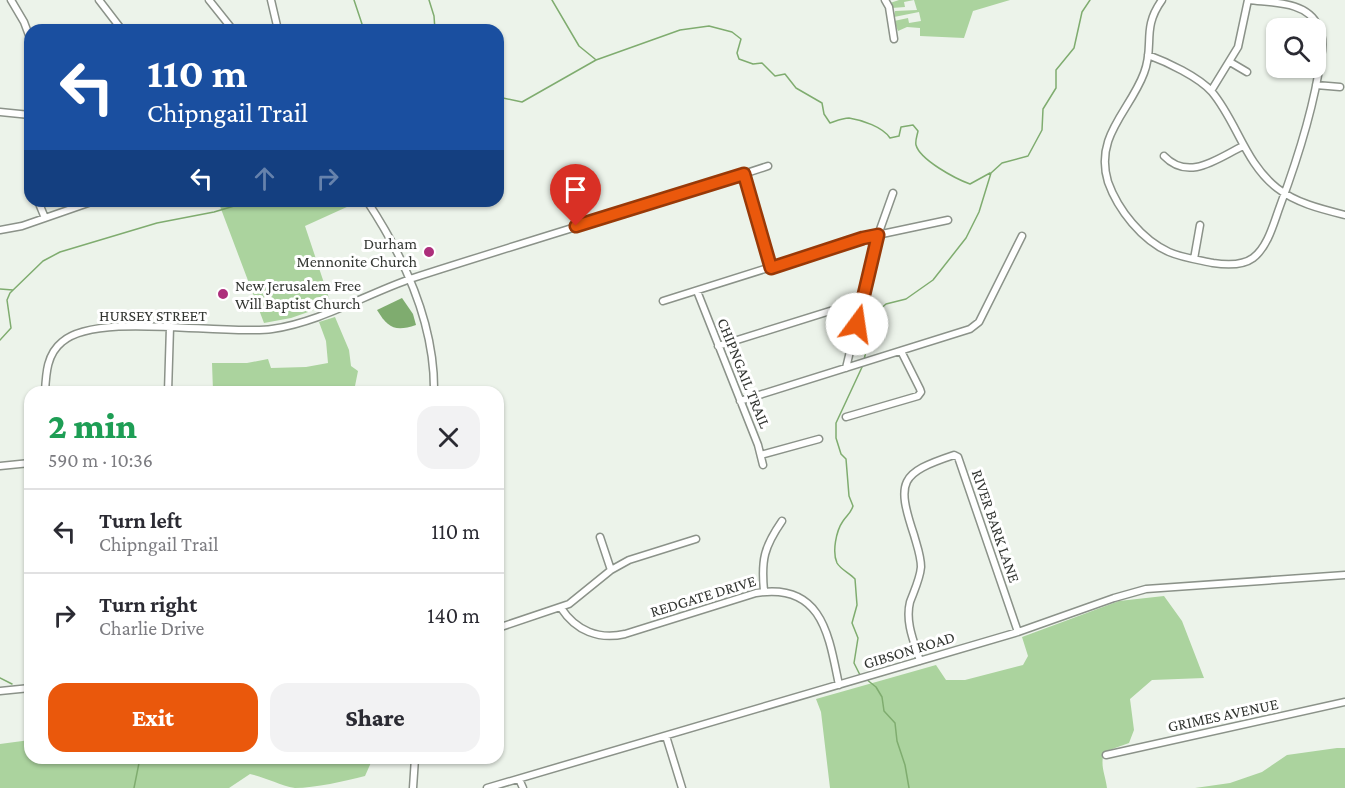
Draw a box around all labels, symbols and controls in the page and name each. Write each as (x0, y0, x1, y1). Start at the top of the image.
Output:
map controls (1266, 18, 1326, 78)
button: search (1266, 18, 1326, 78)
icon: left (48, 48, 126, 126)
text: 110 m (147, 49, 248, 96)
text: Chipngail Trail (147, 98, 308, 128)
icon: left (185, 162, 218, 195)
icon: ahead (248, 162, 281, 195)
icon: right (311, 162, 344, 195)
pin (550, 164, 601, 226)
icon: arrive (559, 173, 592, 206)
place label: Durham Mennonite Church (297, 235, 417, 270)
marker: Durham Mennonite Church (422, 245, 436, 259)
place label: New Jerusalem Free Will Baptist Church (235, 277, 361, 313)
marker: New Jerusalem Free Will Baptist Church (216, 287, 230, 301)
position arrow (825, 292, 889, 356)
street label: HURSEY STREET (99, 307, 207, 324)
street label: CHIPNGAIL TRAIL (714, 315, 774, 431)
text: 2 min (48, 406, 137, 446)
button: close (417, 406, 480, 469)
text: 590 m · 10:36 (48, 449, 153, 471)
street label: RIVER BARK LANE (969, 467, 1023, 585)
text: Turn left (99, 508, 182, 533)
icon: left (48, 515, 81, 548)
text: 110 m (431, 519, 480, 544)
text: Chipngail Trail (99, 533, 218, 555)
street label: REDGATE DRIVE (648, 572, 758, 620)
text: Turn right (99, 592, 197, 617)
icon: right (48, 599, 81, 632)
text: 140 m (427, 603, 480, 628)
text: Charlie Drive (99, 617, 204, 639)
street label: GIBSON ROAD (861, 628, 957, 672)
button: Exit (48, 683, 258, 752)
button: Share (270, 683, 480, 752)
street label: GRIMES AVENUE (1166, 695, 1280, 735)

